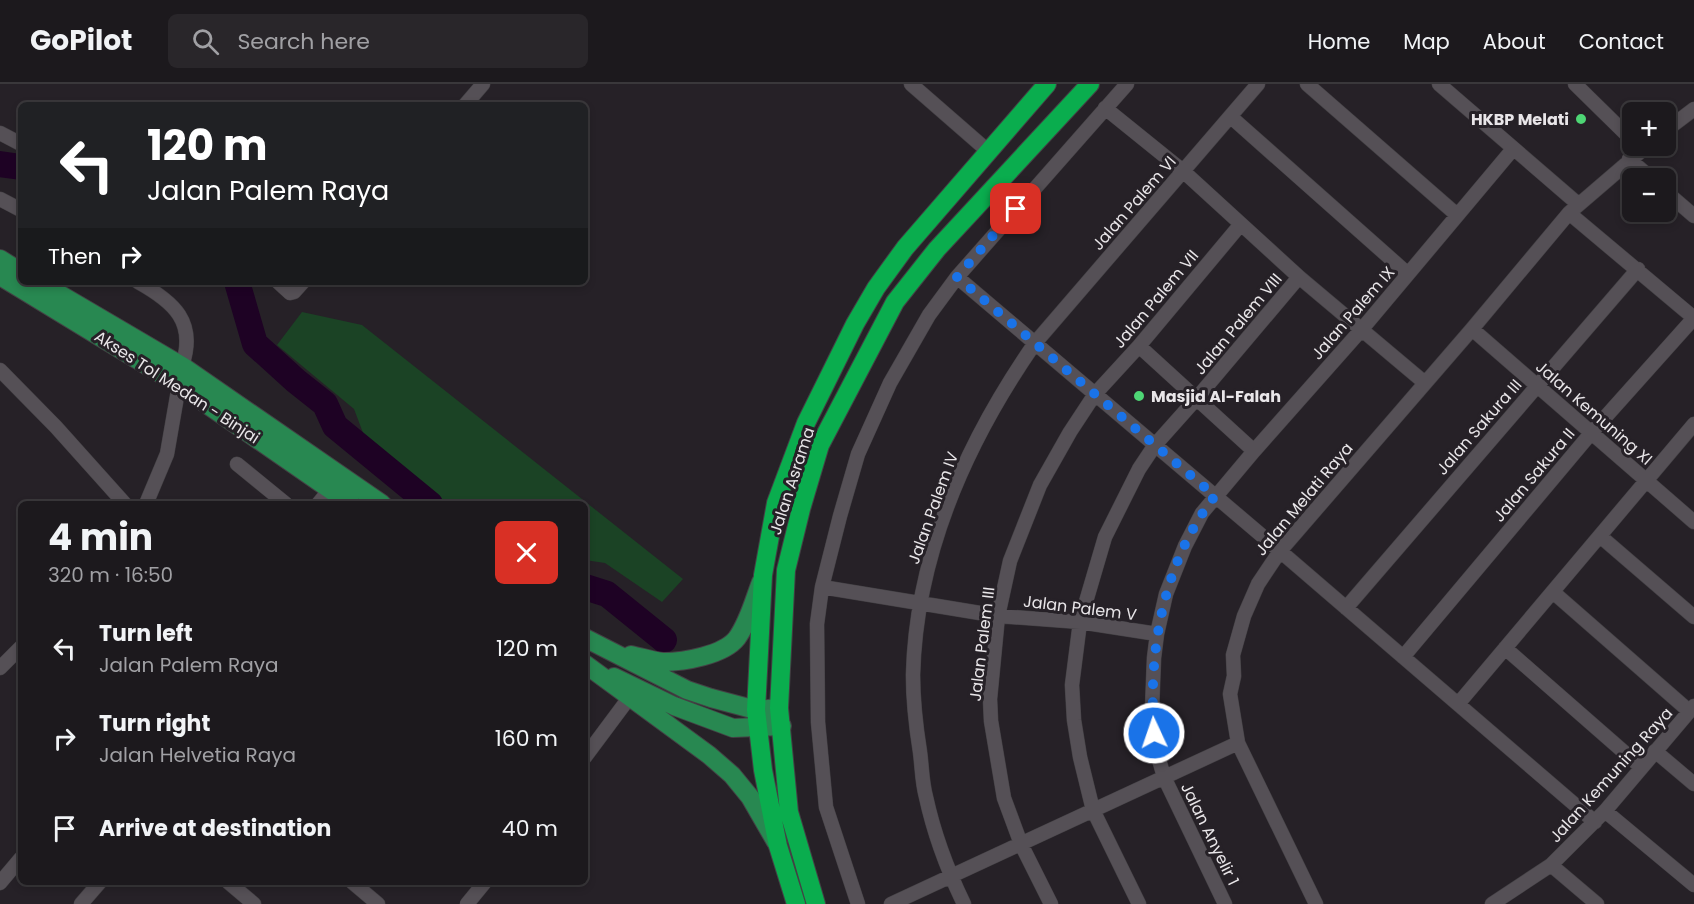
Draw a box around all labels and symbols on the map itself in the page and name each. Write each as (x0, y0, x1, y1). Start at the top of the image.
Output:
place label: HKBP Melati (1471, 108, 1569, 131)
marker: HKBP Melati (1574, 112, 1588, 126)
street label: Jalan Palem VI (1087, 151, 1181, 255)
pin (990, 183, 1041, 234)
street label: Jalan Palem VII (1108, 245, 1204, 353)
street label: Jalan Palem IX (1306, 261, 1400, 365)
street label: Jalan Palem VIII (1189, 268, 1287, 380)
street label: Akses Tol Medan - Binjai (90, 325, 264, 449)
street label: Jalan Kemuning XI (1531, 356, 1657, 470)
street label: Jalan Sakura III (1431, 374, 1527, 480)
place label: Masjid Al-Falah (1151, 385, 1281, 408)
marker: Masjid Al-Falah (1132, 389, 1146, 403)
street label: Jalan Sakura II (1488, 423, 1580, 527)
street label: Jalan Asrama (764, 424, 820, 538)
street label: Jalan Melati Raya (1250, 437, 1358, 561)
street label: Jalan Palem IV (902, 448, 964, 567)
street label: Jalan Palem III (964, 585, 1000, 703)
street label: Jalan Palem V (1022, 590, 1138, 626)
position arrow (1122, 701, 1186, 765)
street label: Jalan Kemuning Raya (1544, 702, 1678, 848)
street label: Jalan Anyelir 1 (1175, 779, 1245, 889)

